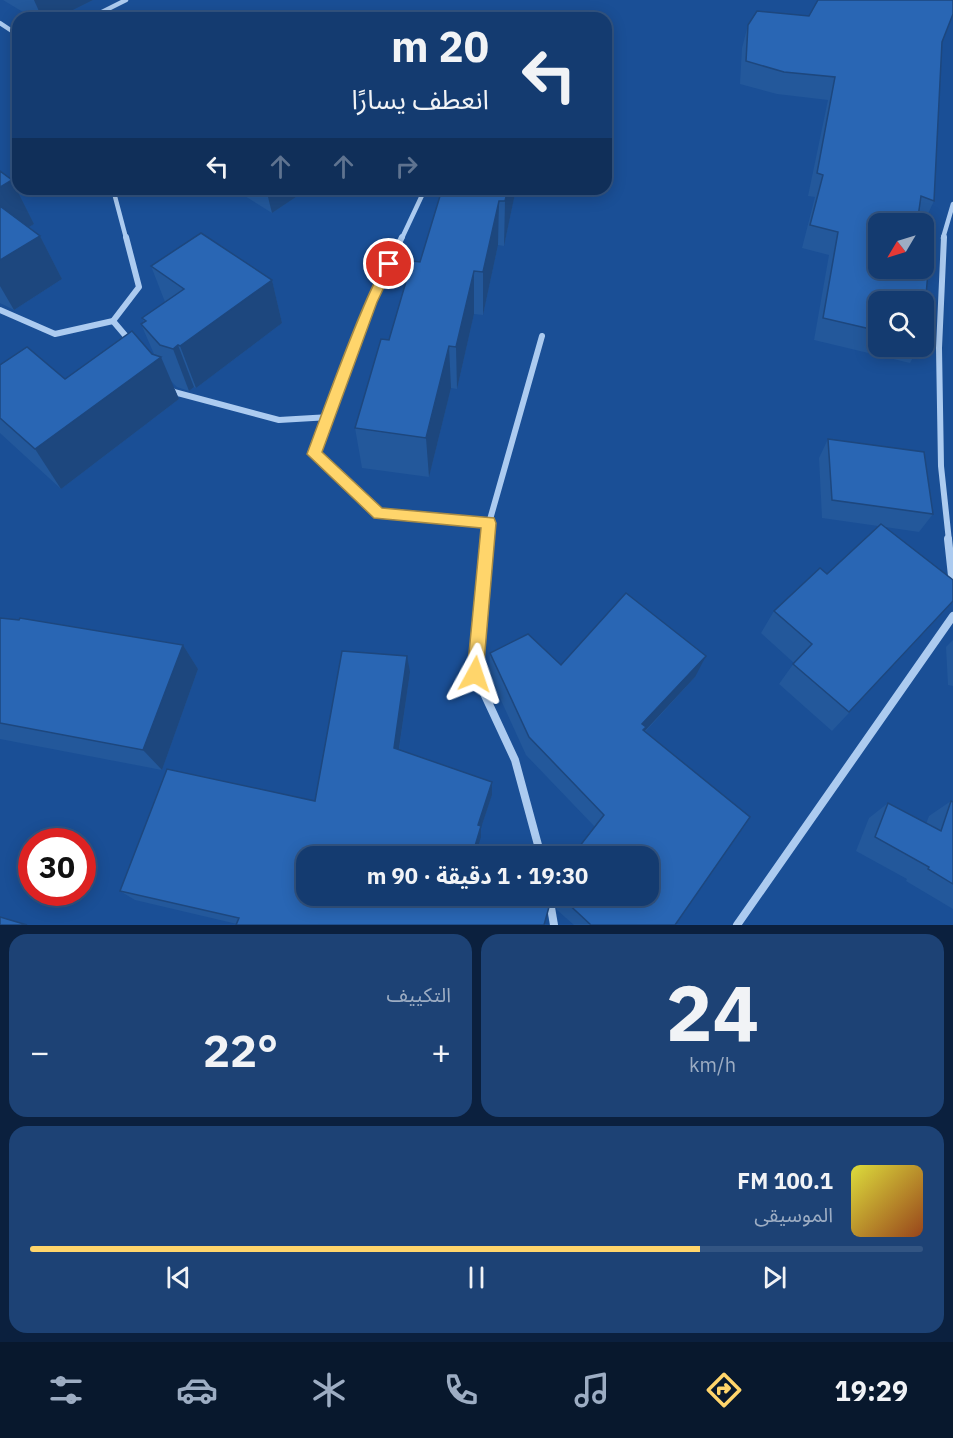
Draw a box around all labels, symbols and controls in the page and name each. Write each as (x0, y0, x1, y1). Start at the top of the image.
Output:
text: 20 m (391, 19, 489, 74)
icon: left (510, 36, 588, 114)
text: انعطف يسارًا (352, 81, 489, 116)
icon: left (201, 150, 234, 183)
icon: ahead (264, 150, 297, 183)
icon: ahead (327, 150, 360, 183)
icon: right (390, 150, 423, 183)
north arrow (868, 213, 934, 279)
map controls (868, 213, 934, 357)
pin (363, 238, 414, 289)
icon: arrive (372, 247, 405, 280)
button: search (868, 291, 934, 357)
position arrow (443, 642, 507, 706)
speed limit sign: 30 (18, 828, 96, 906)
text: 19:30 · 1 دقيقة · 90 m (367, 861, 588, 890)
text: 24 (666, 961, 759, 1062)
text: التكييف (387, 981, 451, 1008)
text: 22° (203, 1021, 278, 1079)
text: − (30, 1030, 50, 1073)
text: + (431, 1030, 451, 1073)
text: km/h (689, 1051, 736, 1078)
text: 100.1 FM (737, 1166, 833, 1195)
text: الموسيقى (754, 1201, 833, 1228)
icon: previous (162, 1261, 195, 1294)
icon: pause (460, 1261, 493, 1294)
icon: next (758, 1261, 791, 1294)
icon: filters (45, 1369, 87, 1411)
icon: car (176, 1369, 218, 1411)
icon: climate (308, 1369, 350, 1411)
icon: phone (440, 1369, 482, 1411)
icon: music (571, 1369, 613, 1411)
icon: directions (703, 1369, 745, 1411)
text: 19:29 (834, 1373, 908, 1408)

